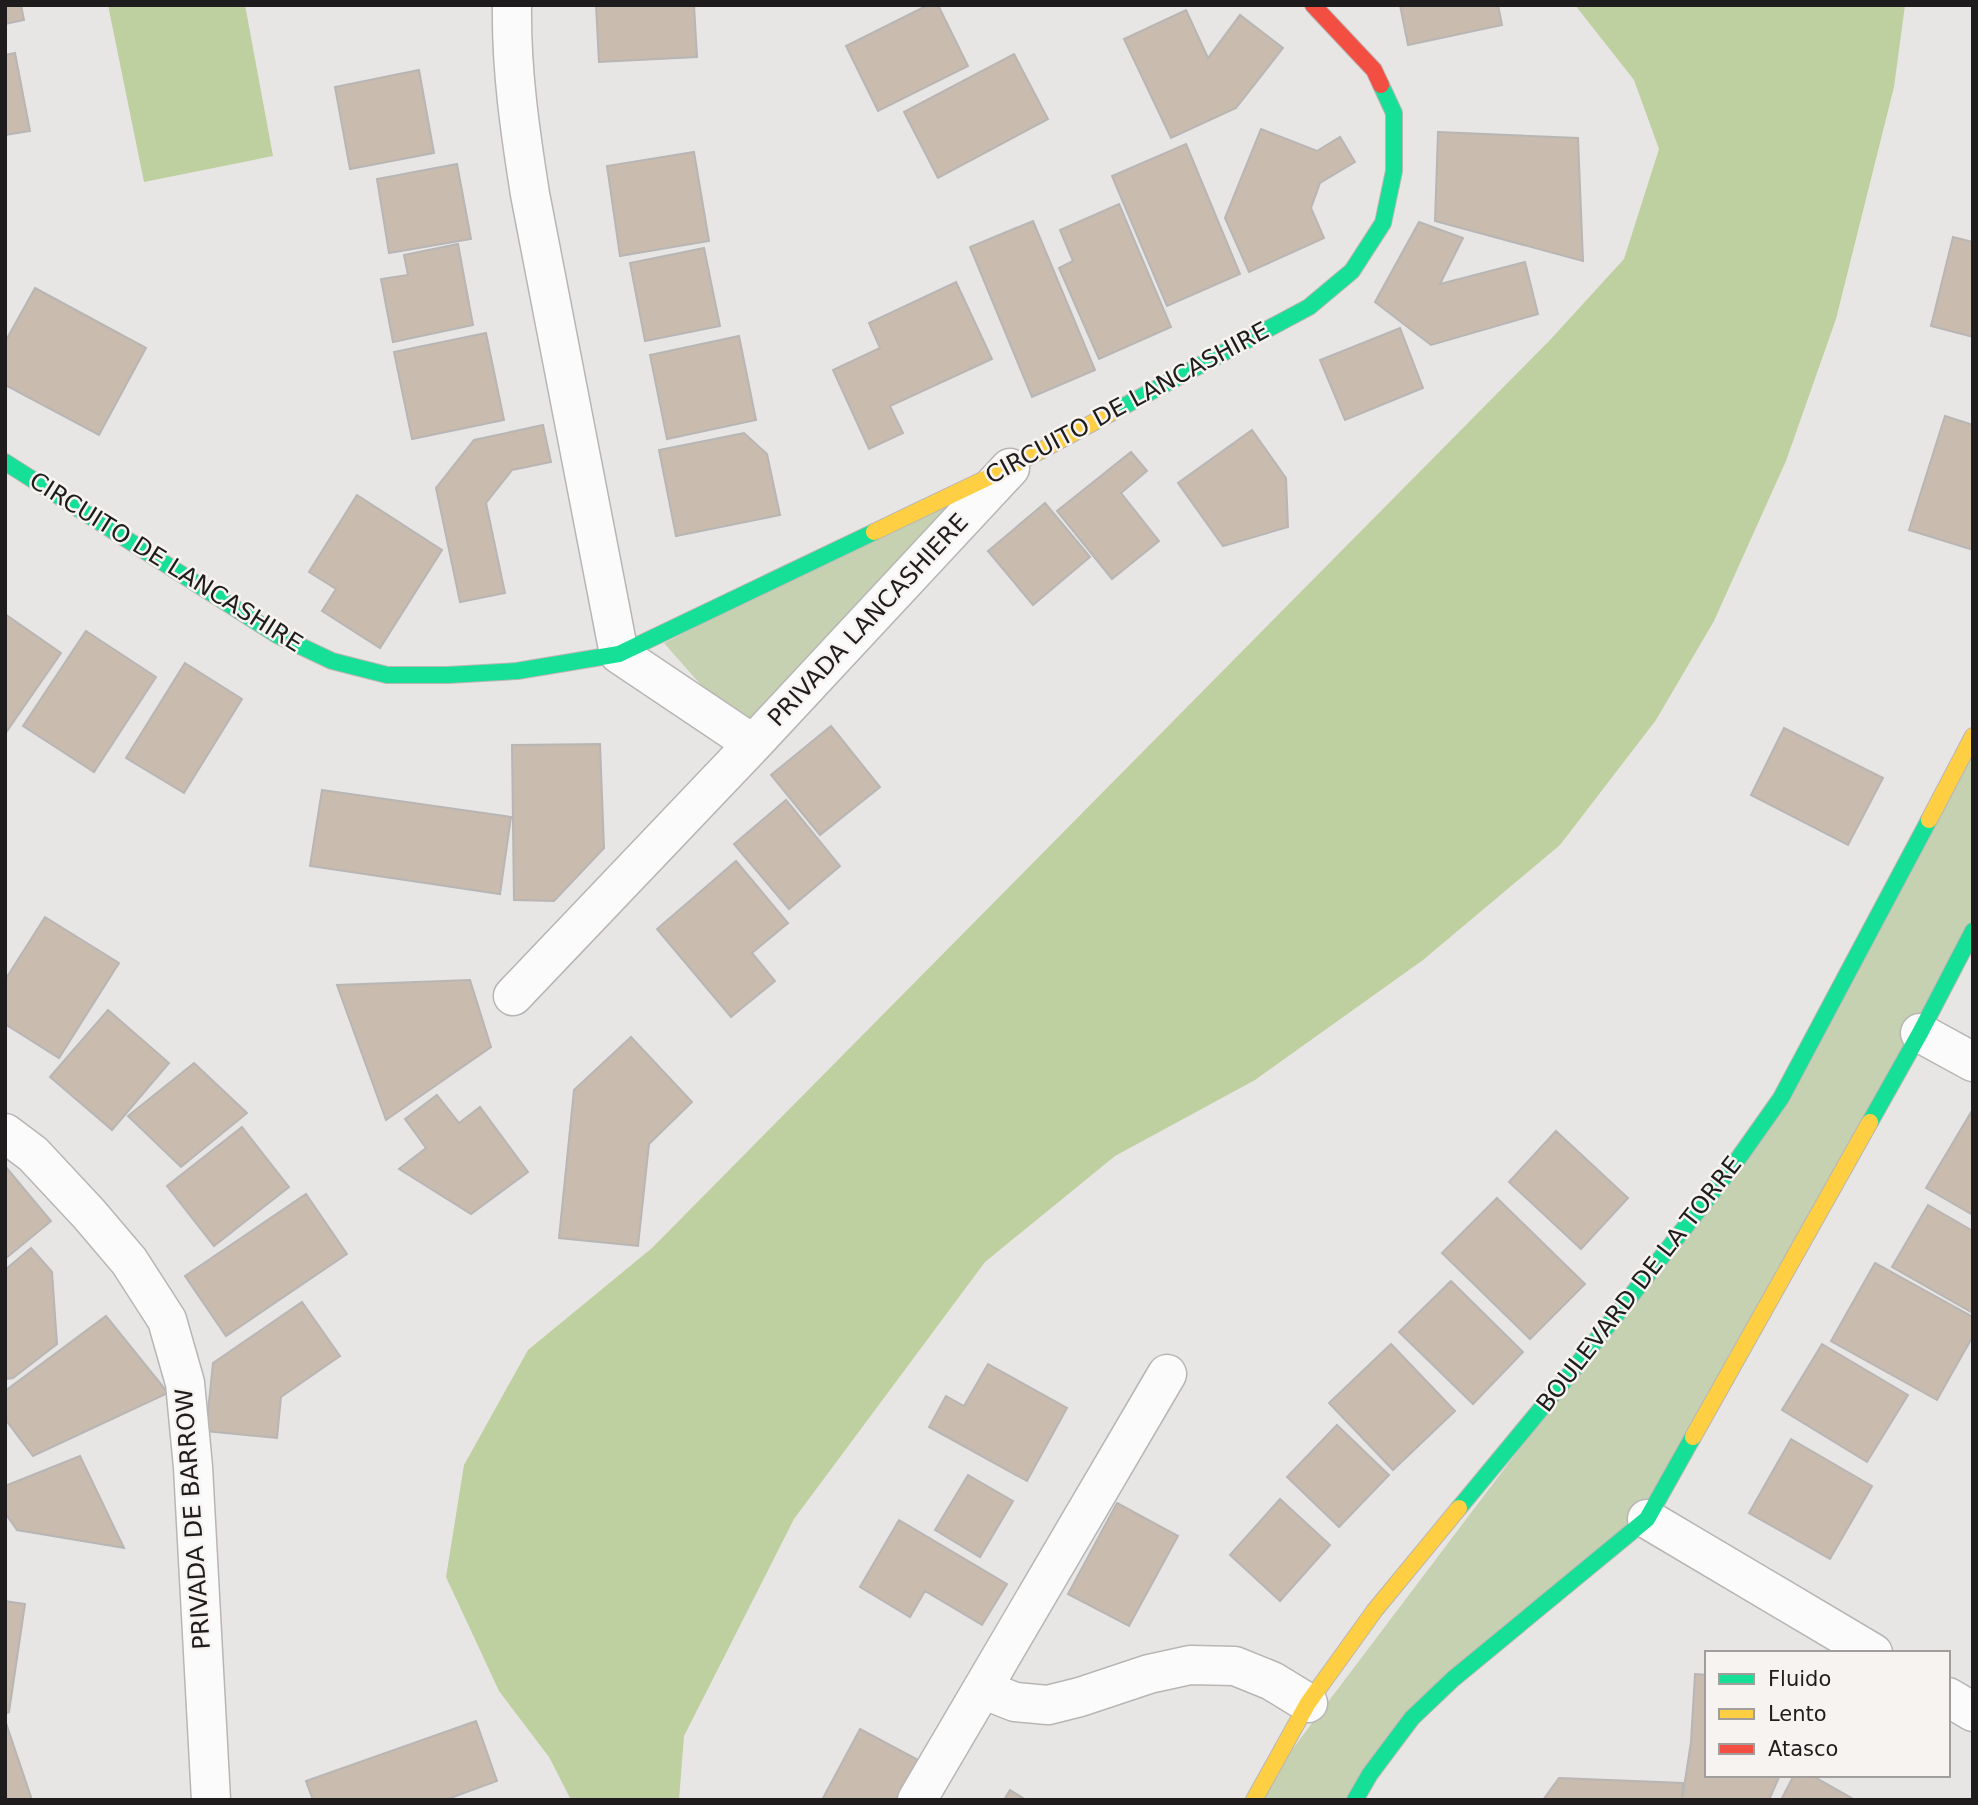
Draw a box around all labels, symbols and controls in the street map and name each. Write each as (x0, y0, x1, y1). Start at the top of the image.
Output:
street label: CIRCUITO DE LANCASHIRE (981, 316, 1273, 490)
street label: CIRCUITO DE LANCASHIRE (24, 466, 308, 658)
street label: PRIVADA LANCASHIERE (762, 508, 974, 732)
street label: BOULEVARD DE LA TORRE (1531, 1151, 1747, 1417)
street label: PRIVADA DE BARROW (170, 1387, 216, 1651)
legend (1705, 1651, 1950, 1777)
text: Fluido (1768, 1667, 1831, 1691)
text: Lento (1768, 1702, 1827, 1726)
text: Atasco (1768, 1737, 1838, 1761)

